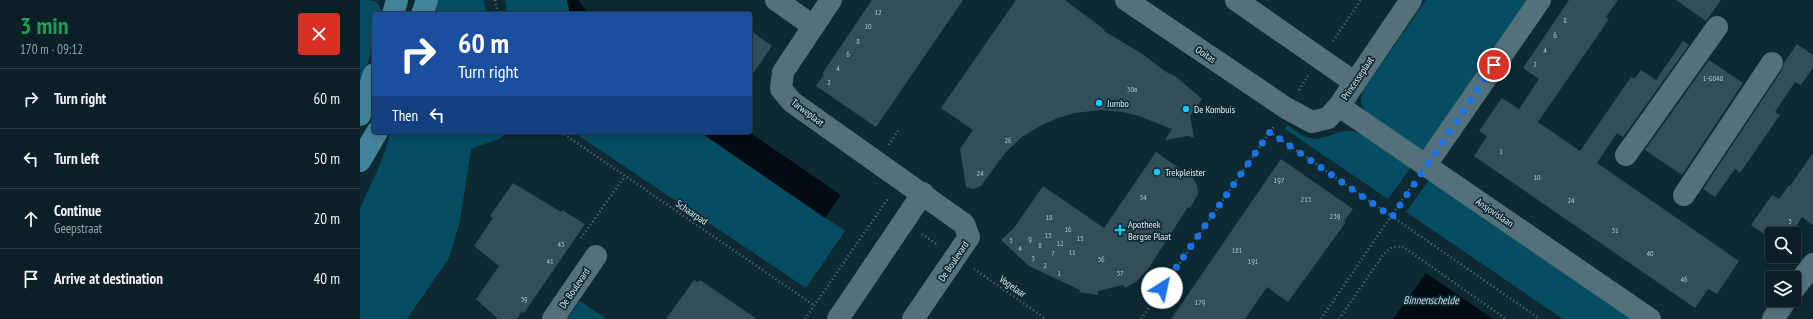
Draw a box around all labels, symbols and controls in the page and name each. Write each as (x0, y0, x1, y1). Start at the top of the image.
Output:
house number: 12 (874, 7, 882, 17)
text: 3 min (20, 10, 68, 41)
button: close (298, 13, 340, 55)
house number: 8 (1563, 15, 1567, 25)
house number: 10 (864, 21, 872, 31)
text: 60 m (458, 24, 509, 61)
icon: right (392, 28, 444, 80)
house number: 6 (1553, 30, 1557, 40)
house number: 8 (856, 36, 860, 46)
text: 170 m · 09:12 (20, 41, 83, 58)
street label: Ooitas (1193, 43, 1219, 66)
house number: 4 (1543, 45, 1547, 55)
pin (1477, 48, 1511, 82)
house number: 6 (846, 49, 850, 59)
street label: Princesseplaat (1338, 54, 1377, 102)
icon: arrive (1483, 54, 1505, 76)
house number: 2 (1533, 59, 1537, 69)
text: Turn right (458, 60, 518, 83)
house number: 4 (836, 63, 840, 73)
house number: 1-G048 (1703, 73, 1724, 83)
house number: 2 (827, 77, 831, 87)
house number: 30a (1127, 84, 1137, 94)
icon: right (20, 88, 42, 110)
text: Turn right (54, 89, 106, 108)
text: 60 m (314, 89, 340, 108)
street label: Tarweplaat (789, 96, 827, 129)
place label: Jumbo (1106, 97, 1129, 110)
marker: Jumbo (1094, 98, 1104, 108)
place label: De Kombuis (1194, 103, 1236, 116)
icon: left (426, 104, 448, 126)
marker: De Kombuis (1181, 104, 1191, 114)
text: Then (392, 106, 418, 125)
house number: 26 (1004, 135, 1012, 145)
house number: 1 (1499, 146, 1503, 156)
icon: left (20, 148, 42, 170)
text: Turn left (54, 149, 99, 168)
text: 50 m (314, 149, 340, 168)
place label: Trekpleister (1165, 166, 1206, 179)
marker: Trekpleister (1152, 167, 1162, 177)
house number: 24 (976, 168, 984, 178)
house number: 10 (1533, 172, 1541, 182)
house number: 197 (1274, 175, 1285, 185)
house number: 34 (1139, 192, 1147, 202)
house number: 213 (1301, 194, 1312, 204)
street label: Ansjovislaan (1473, 195, 1516, 230)
house number: 24 (1567, 195, 1575, 205)
street label: Schaarpad (673, 197, 710, 228)
text: Continue (54, 201, 101, 220)
icon: ahead (20, 208, 42, 230)
text: 20 m (314, 209, 340, 228)
house number: 239 (1330, 211, 1341, 221)
house number: 18 (1045, 212, 1053, 222)
house number: 3 (1788, 216, 1792, 226)
place label: Apotheek Bergse Plaat (1128, 218, 1171, 243)
text: Geepstraat (54, 220, 102, 237)
house number: 16 (1064, 224, 1072, 234)
marker: Apotheek Bergse Plaat (1115, 225, 1125, 235)
house number: 31 (1611, 225, 1619, 235)
map controls (1765, 227, 1801, 307)
button: search (1765, 227, 1801, 263)
house number: 13 (1044, 230, 1052, 240)
house number: 15 (1076, 233, 1084, 243)
house number: 9 (1028, 234, 1032, 244)
house number: 5 (1009, 235, 1013, 245)
house number: 12 (1056, 238, 1064, 248)
house number: 43 (557, 239, 565, 249)
street label: De Boulevard (935, 239, 972, 284)
house number: 8 (1038, 240, 1042, 250)
house number: 4 (1018, 243, 1022, 253)
house number: 181 (1232, 245, 1243, 255)
house number: 11 (1068, 247, 1076, 257)
house number: 7 (1051, 248, 1055, 258)
house number: 40 (1646, 248, 1654, 258)
house number: 3 (1031, 253, 1035, 263)
house number: 36 (1097, 254, 1105, 264)
house number: 41 (546, 256, 554, 266)
house number: 191 (1248, 256, 1259, 266)
house number: 2 (1043, 260, 1047, 270)
street label: De Boulevard (556, 266, 593, 311)
position arrow (1141, 267, 1183, 309)
icon: arrive (20, 268, 42, 290)
house number: 1 (1057, 268, 1061, 278)
house number: 37 (1116, 268, 1124, 278)
text: Arrive at destination (54, 269, 163, 288)
text: 40 m (314, 269, 340, 288)
button: layers (1765, 271, 1801, 307)
street label: Vogelaar (996, 272, 1029, 300)
house number: 46 (1680, 274, 1688, 284)
water label: Binnenschelde (1403, 293, 1460, 307)
house number: 39 (520, 294, 528, 304)
house number: 179 (1195, 297, 1206, 307)

